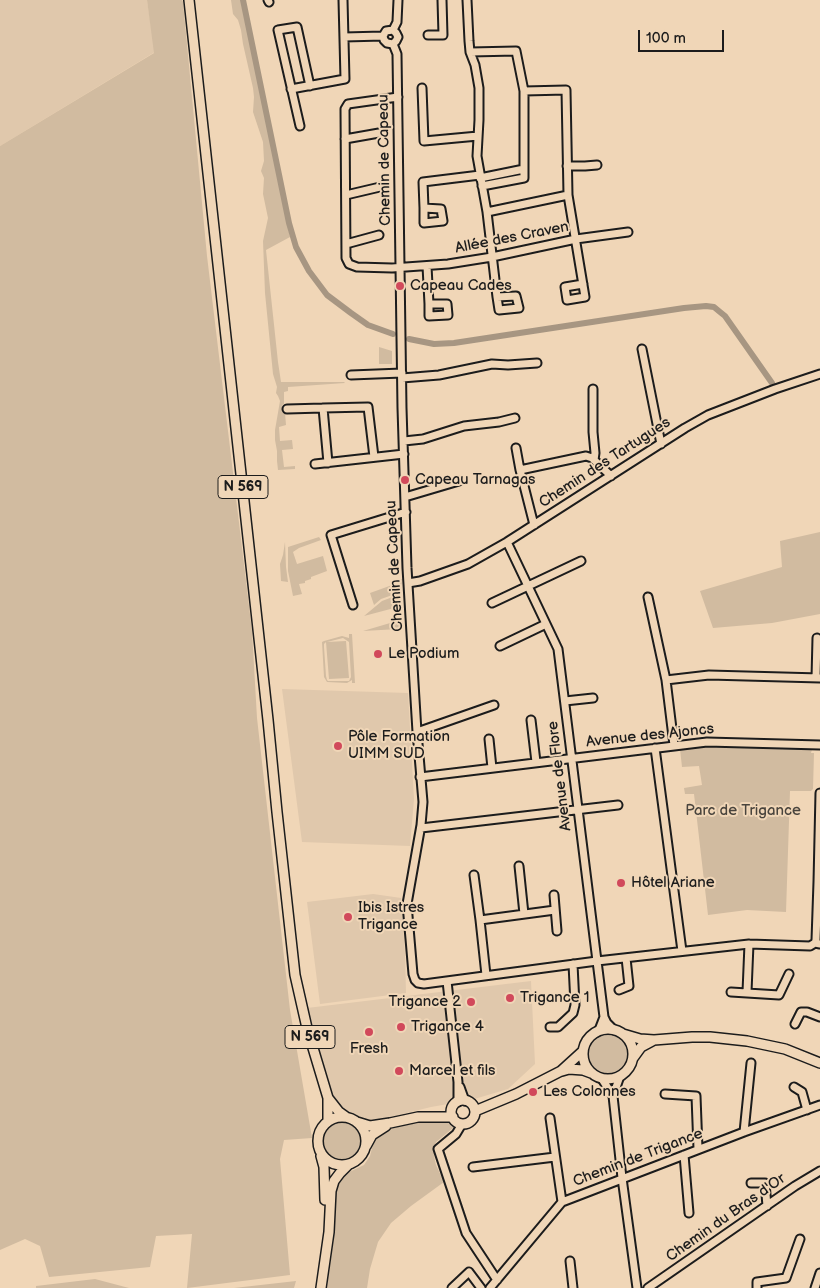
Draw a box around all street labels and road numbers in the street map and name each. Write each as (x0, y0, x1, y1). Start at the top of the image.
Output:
street label: Chemin de Capeau (375, 94, 395, 226)
street label: Allée des Craven (454, 218, 570, 258)
street label: Chemin des Tartugues (536, 414, 674, 512)
road number: N 569 (218, 476, 268, 498)
street label: Chemin de Capeau (383, 500, 407, 632)
street label: Avenue de Flore (544, 720, 576, 832)
street label: Avenue des Ajoncs (585, 720, 715, 752)
road number: N 569 (285, 1026, 335, 1048)
street label: Chemin de Trigance (571, 1125, 705, 1191)
street label: Chemin du Bras d'Or (663, 1170, 789, 1266)

